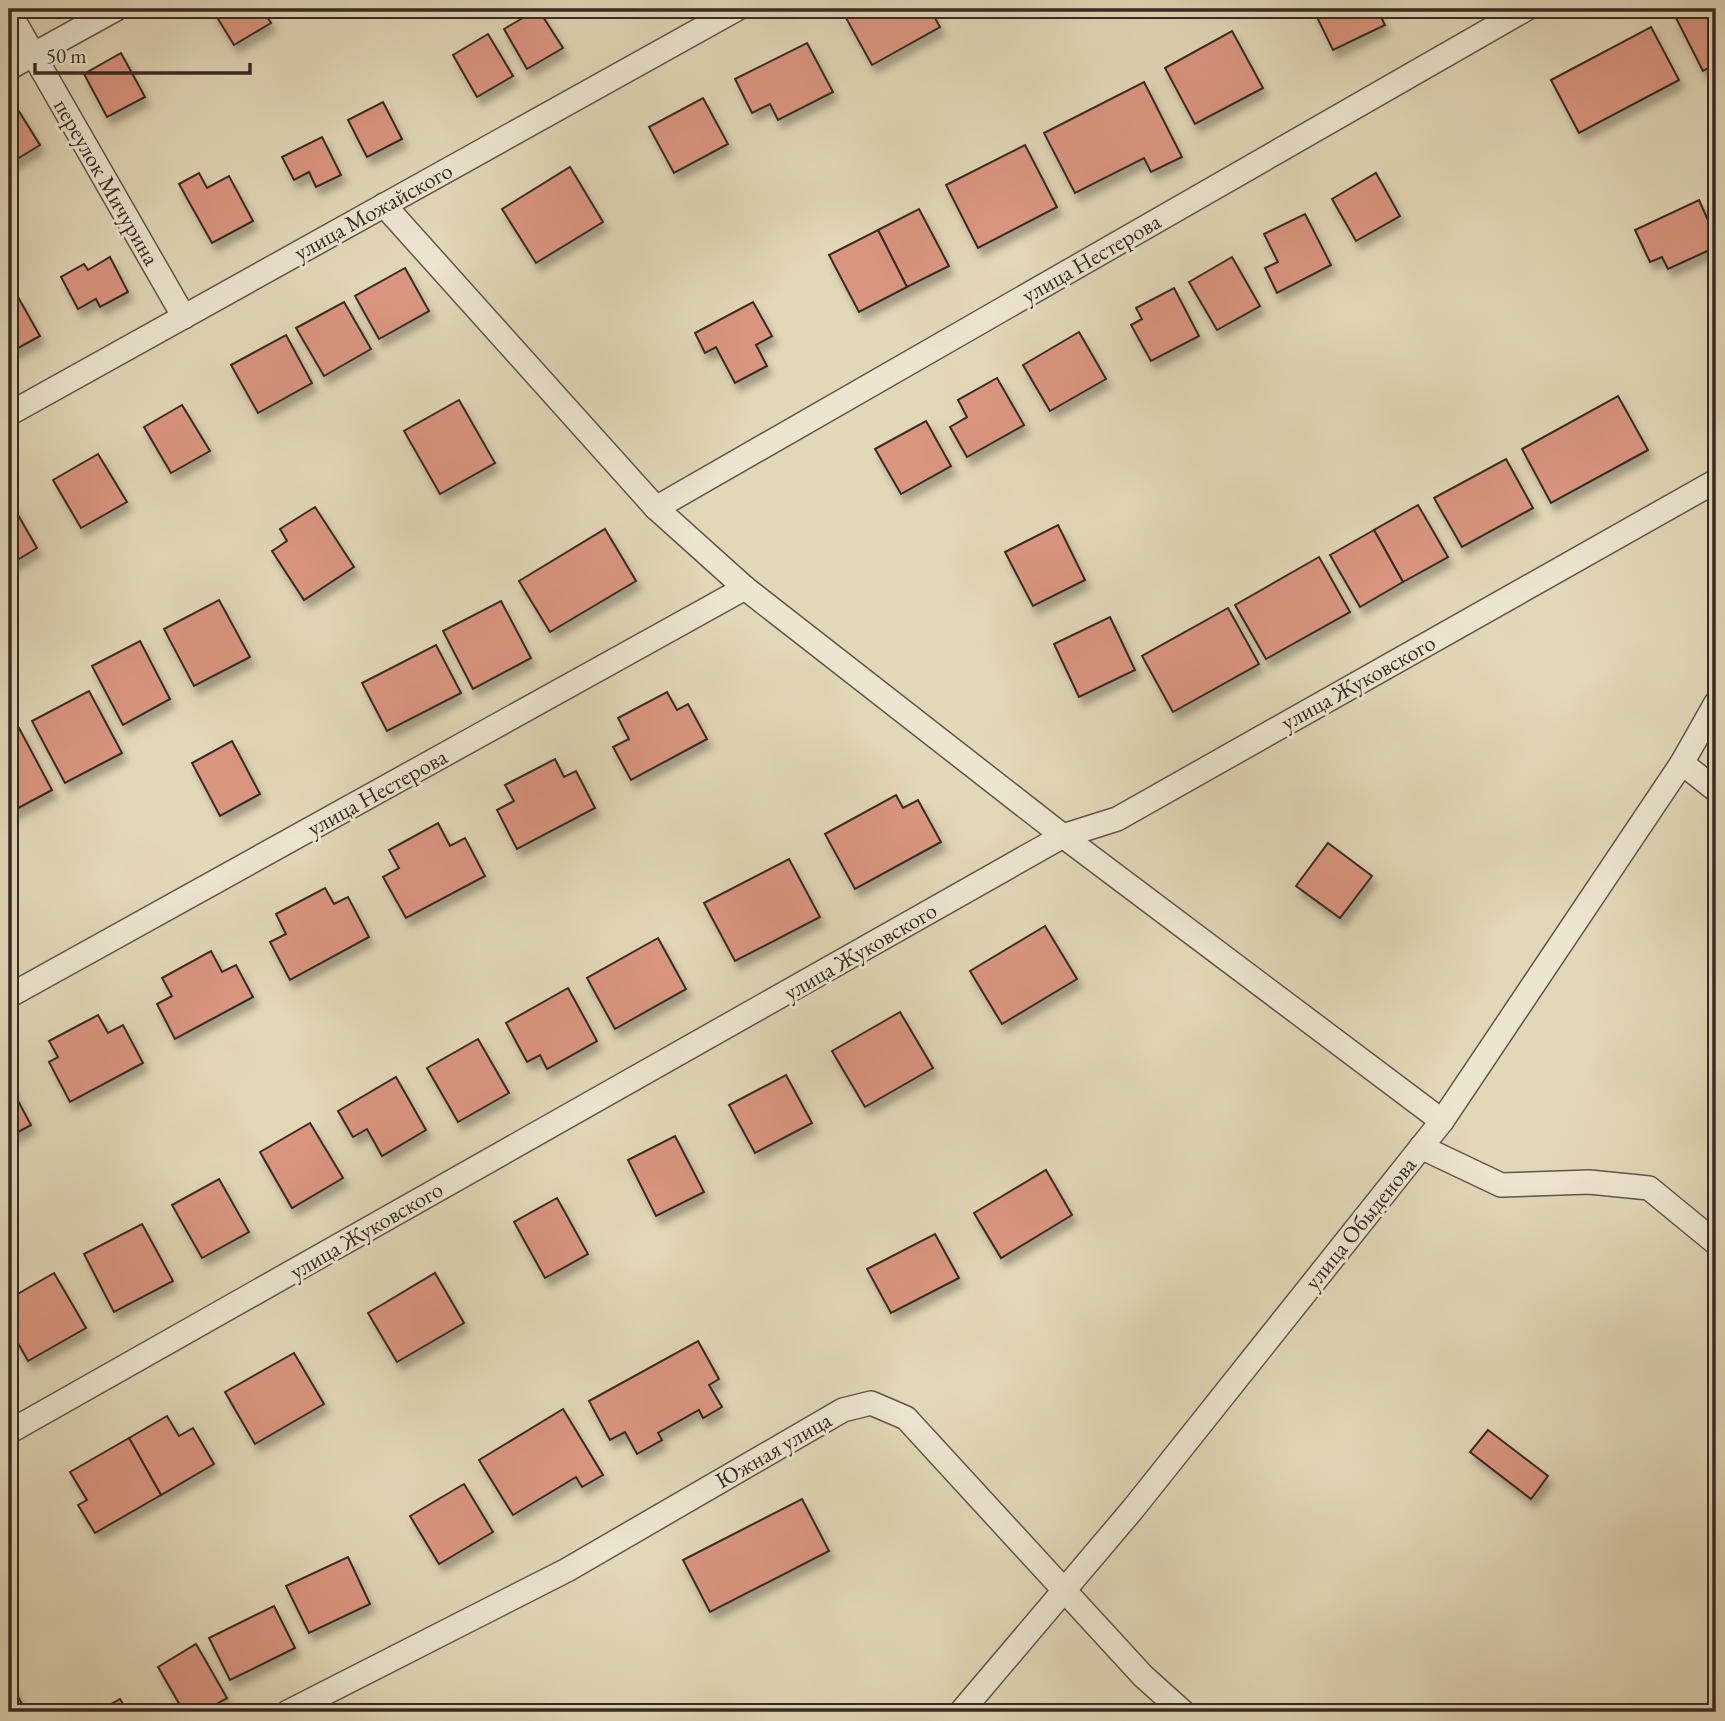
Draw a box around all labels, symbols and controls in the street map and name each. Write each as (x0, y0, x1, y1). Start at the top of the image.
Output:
scale bar (35, 32, 250, 76)
text: 50 m (46, 42, 87, 69)
street label: переулок Мичурина (47, 93, 167, 271)
street label: улица Можайского (288, 155, 458, 267)
street label: улица Нестерова (1016, 206, 1167, 310)
street label: улица Жуковского (1275, 627, 1441, 737)
street label: улица Нестерова (302, 741, 453, 843)
street label: улица Жуковского (778, 895, 942, 1007)
street label: улица Обыденова (1297, 1150, 1423, 1296)
street label: улица Жуковского (284, 1174, 448, 1286)
street label: Южная улица (709, 1404, 837, 1495)

